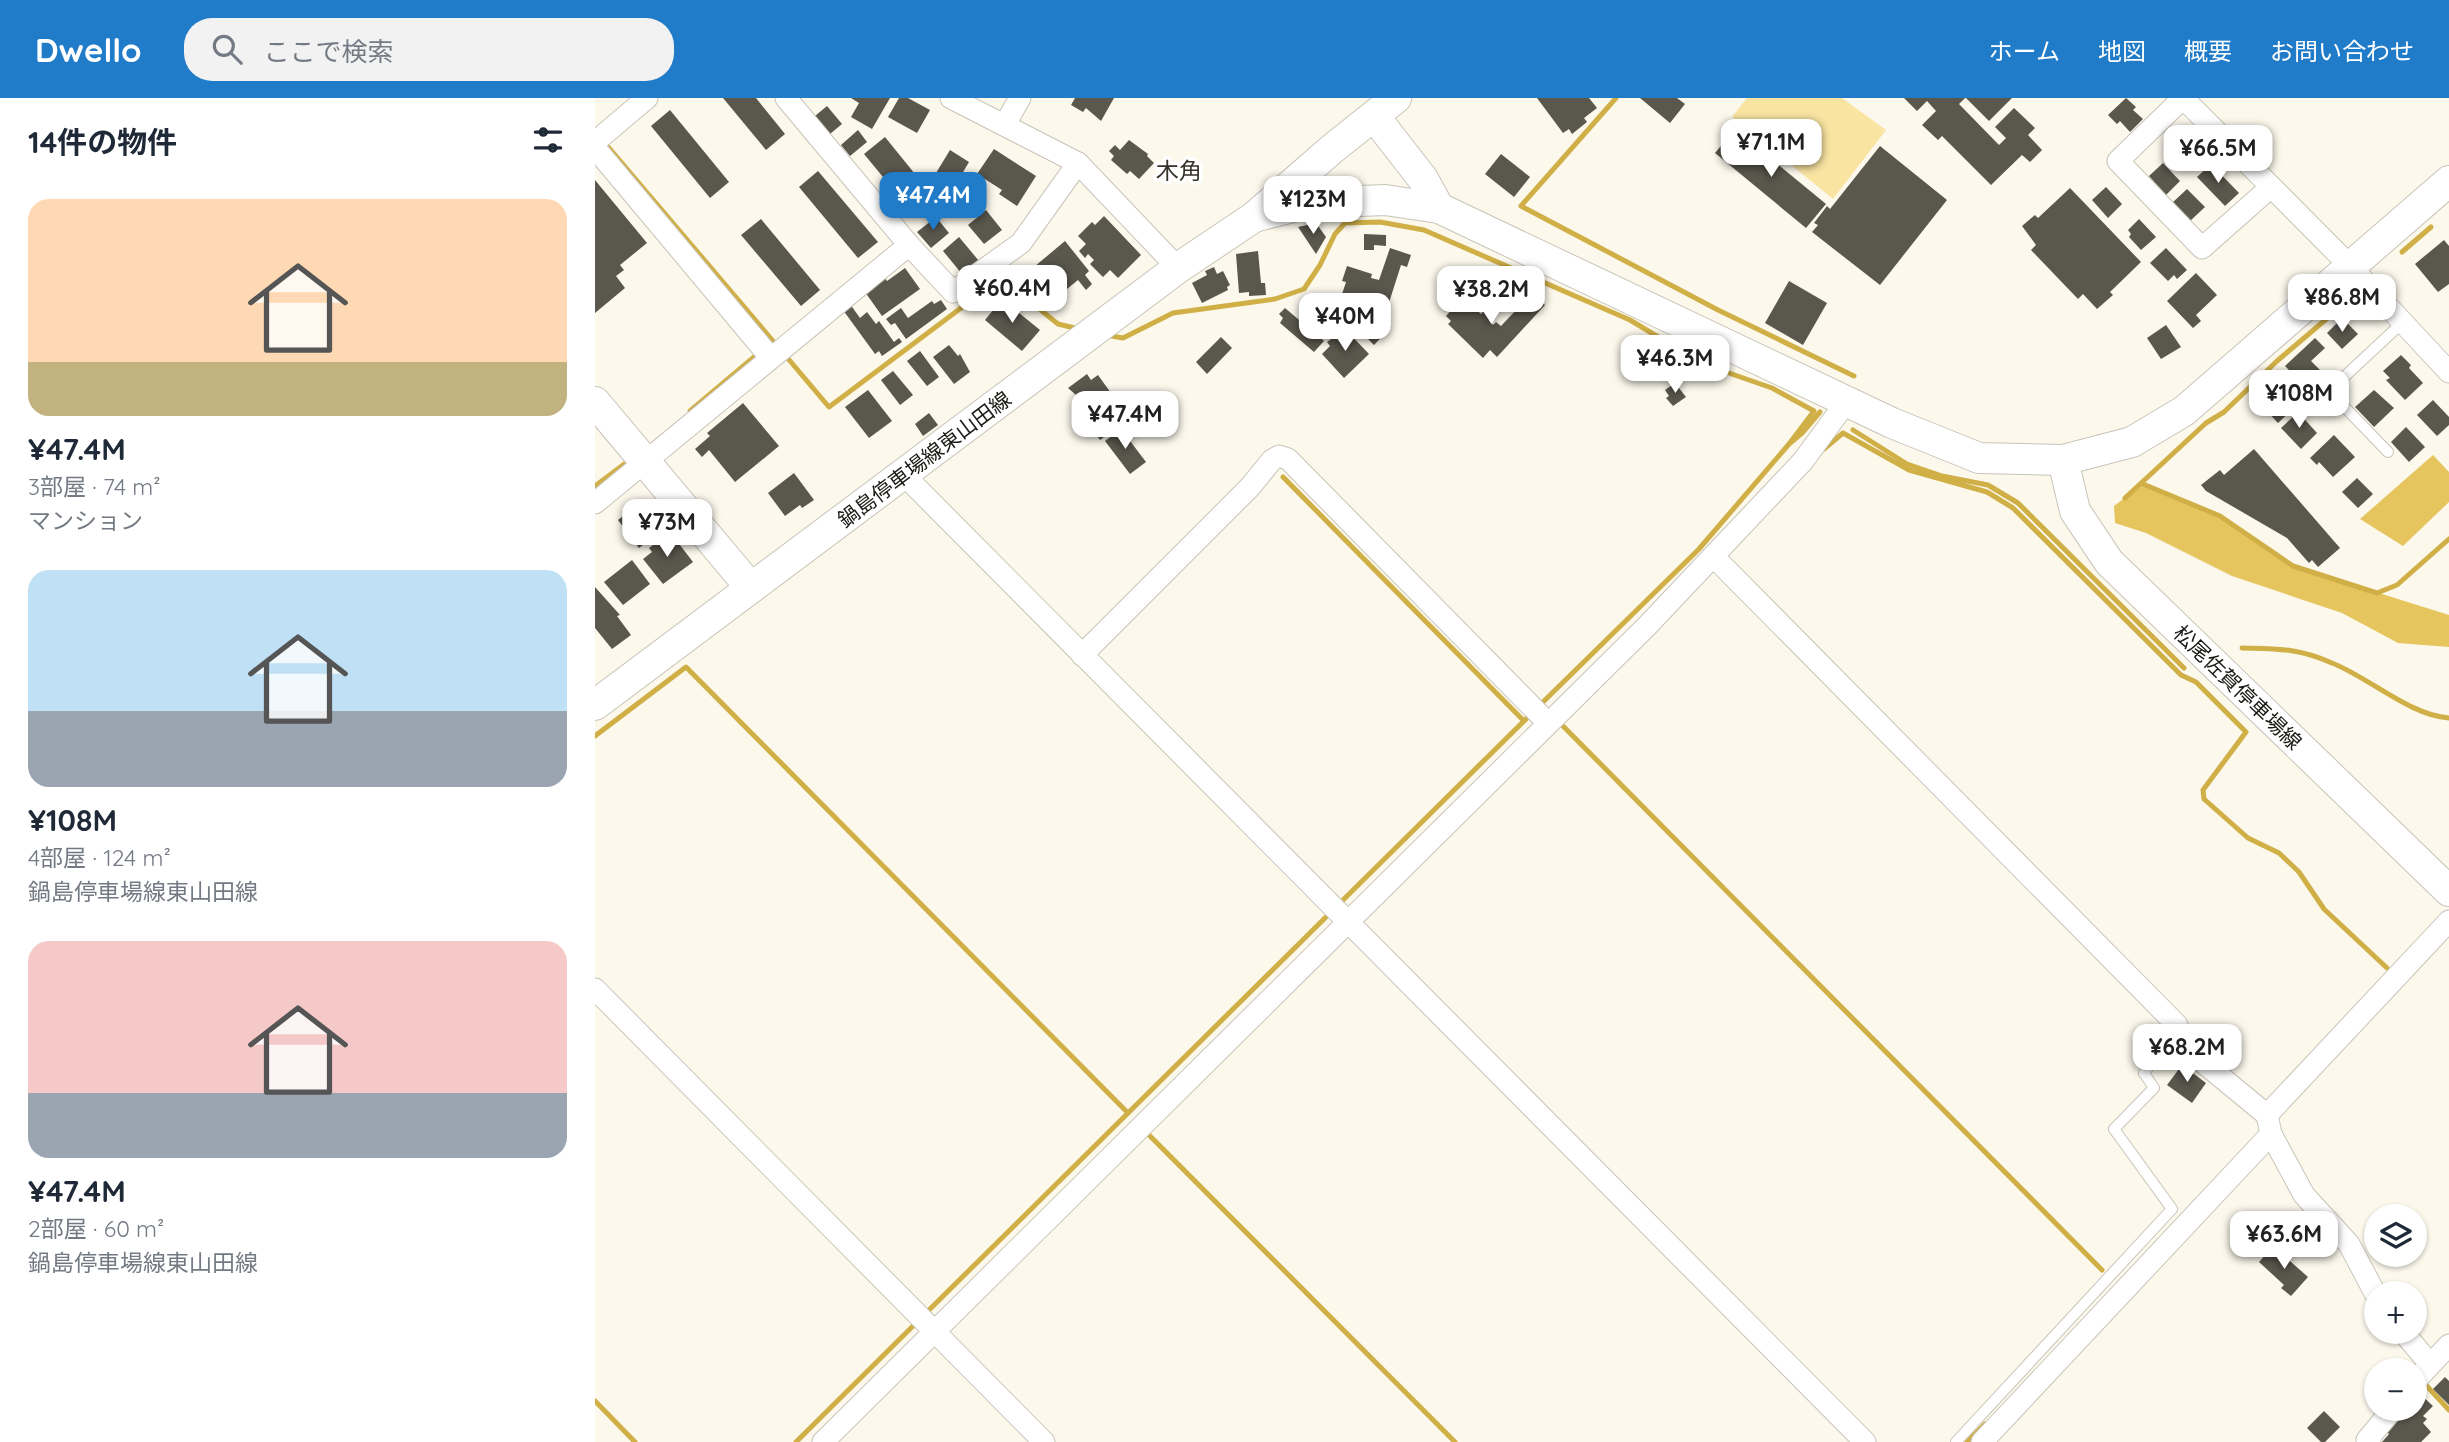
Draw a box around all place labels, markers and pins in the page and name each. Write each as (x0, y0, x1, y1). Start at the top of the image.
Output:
pin: ¥71.1M (1714, 120, 1828, 179)
pin: ¥66.5M (2161, 126, 2275, 185)
pin: ¥47.4M (876, 172, 990, 232)
pin: ¥123M (1264, 176, 1362, 236)
pin: ¥60.4M (955, 266, 1069, 325)
pin: ¥38.2M (1434, 266, 1548, 326)
pin: ¥86.8M (2285, 274, 2399, 334)
pin: ¥40M (1304, 294, 1386, 353)
pin: ¥46.3M (1618, 336, 1732, 395)
pin: ¥108M (2250, 370, 2348, 430)
pin: ¥47.4M (1068, 392, 1182, 451)
pin: ¥73M (626, 500, 708, 559)
pin: ¥68.2M (2130, 1024, 2244, 1084)
pin: ¥63.6M (2227, 1212, 2341, 1271)

